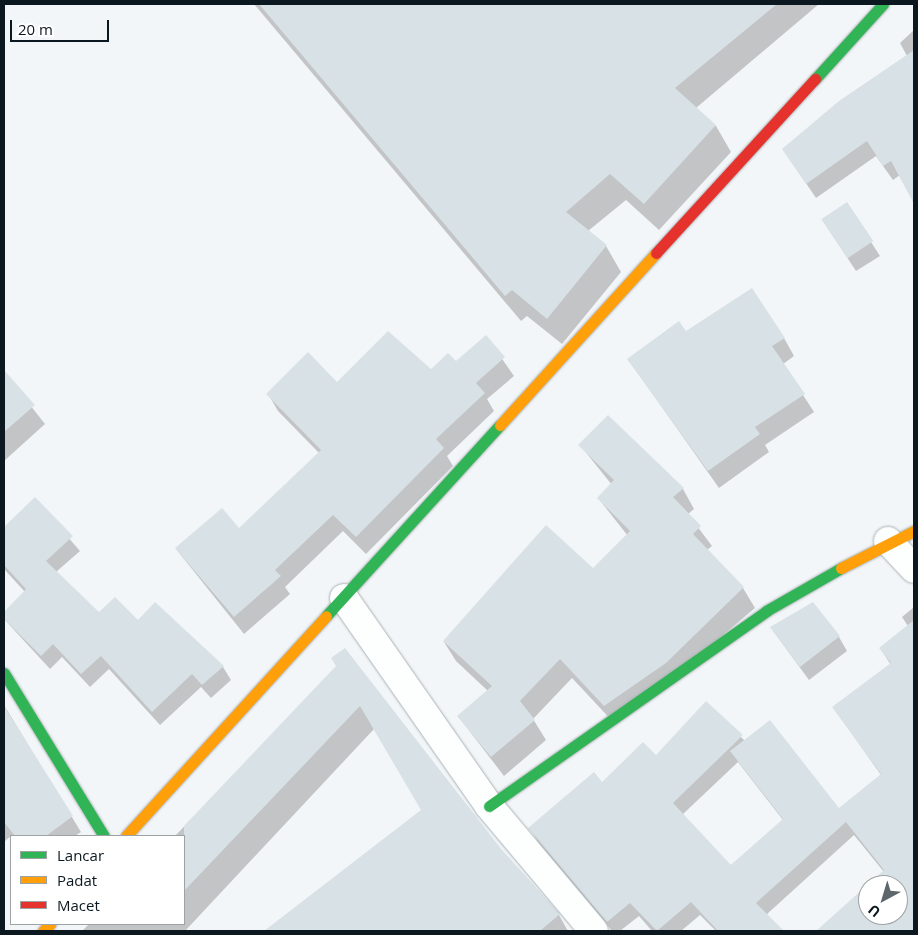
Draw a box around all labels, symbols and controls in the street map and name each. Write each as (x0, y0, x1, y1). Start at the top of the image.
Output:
scale bar (12, 10, 111, 42)
text: 20 m (18, 19, 53, 39)
legend (10, 835, 185, 925)
text: Lancar (57, 845, 104, 865)
text: Padat (57, 870, 97, 890)
north arrow (858, 875, 908, 925)
text: Macet (57, 895, 100, 915)
text: U (864, 901, 884, 922)

